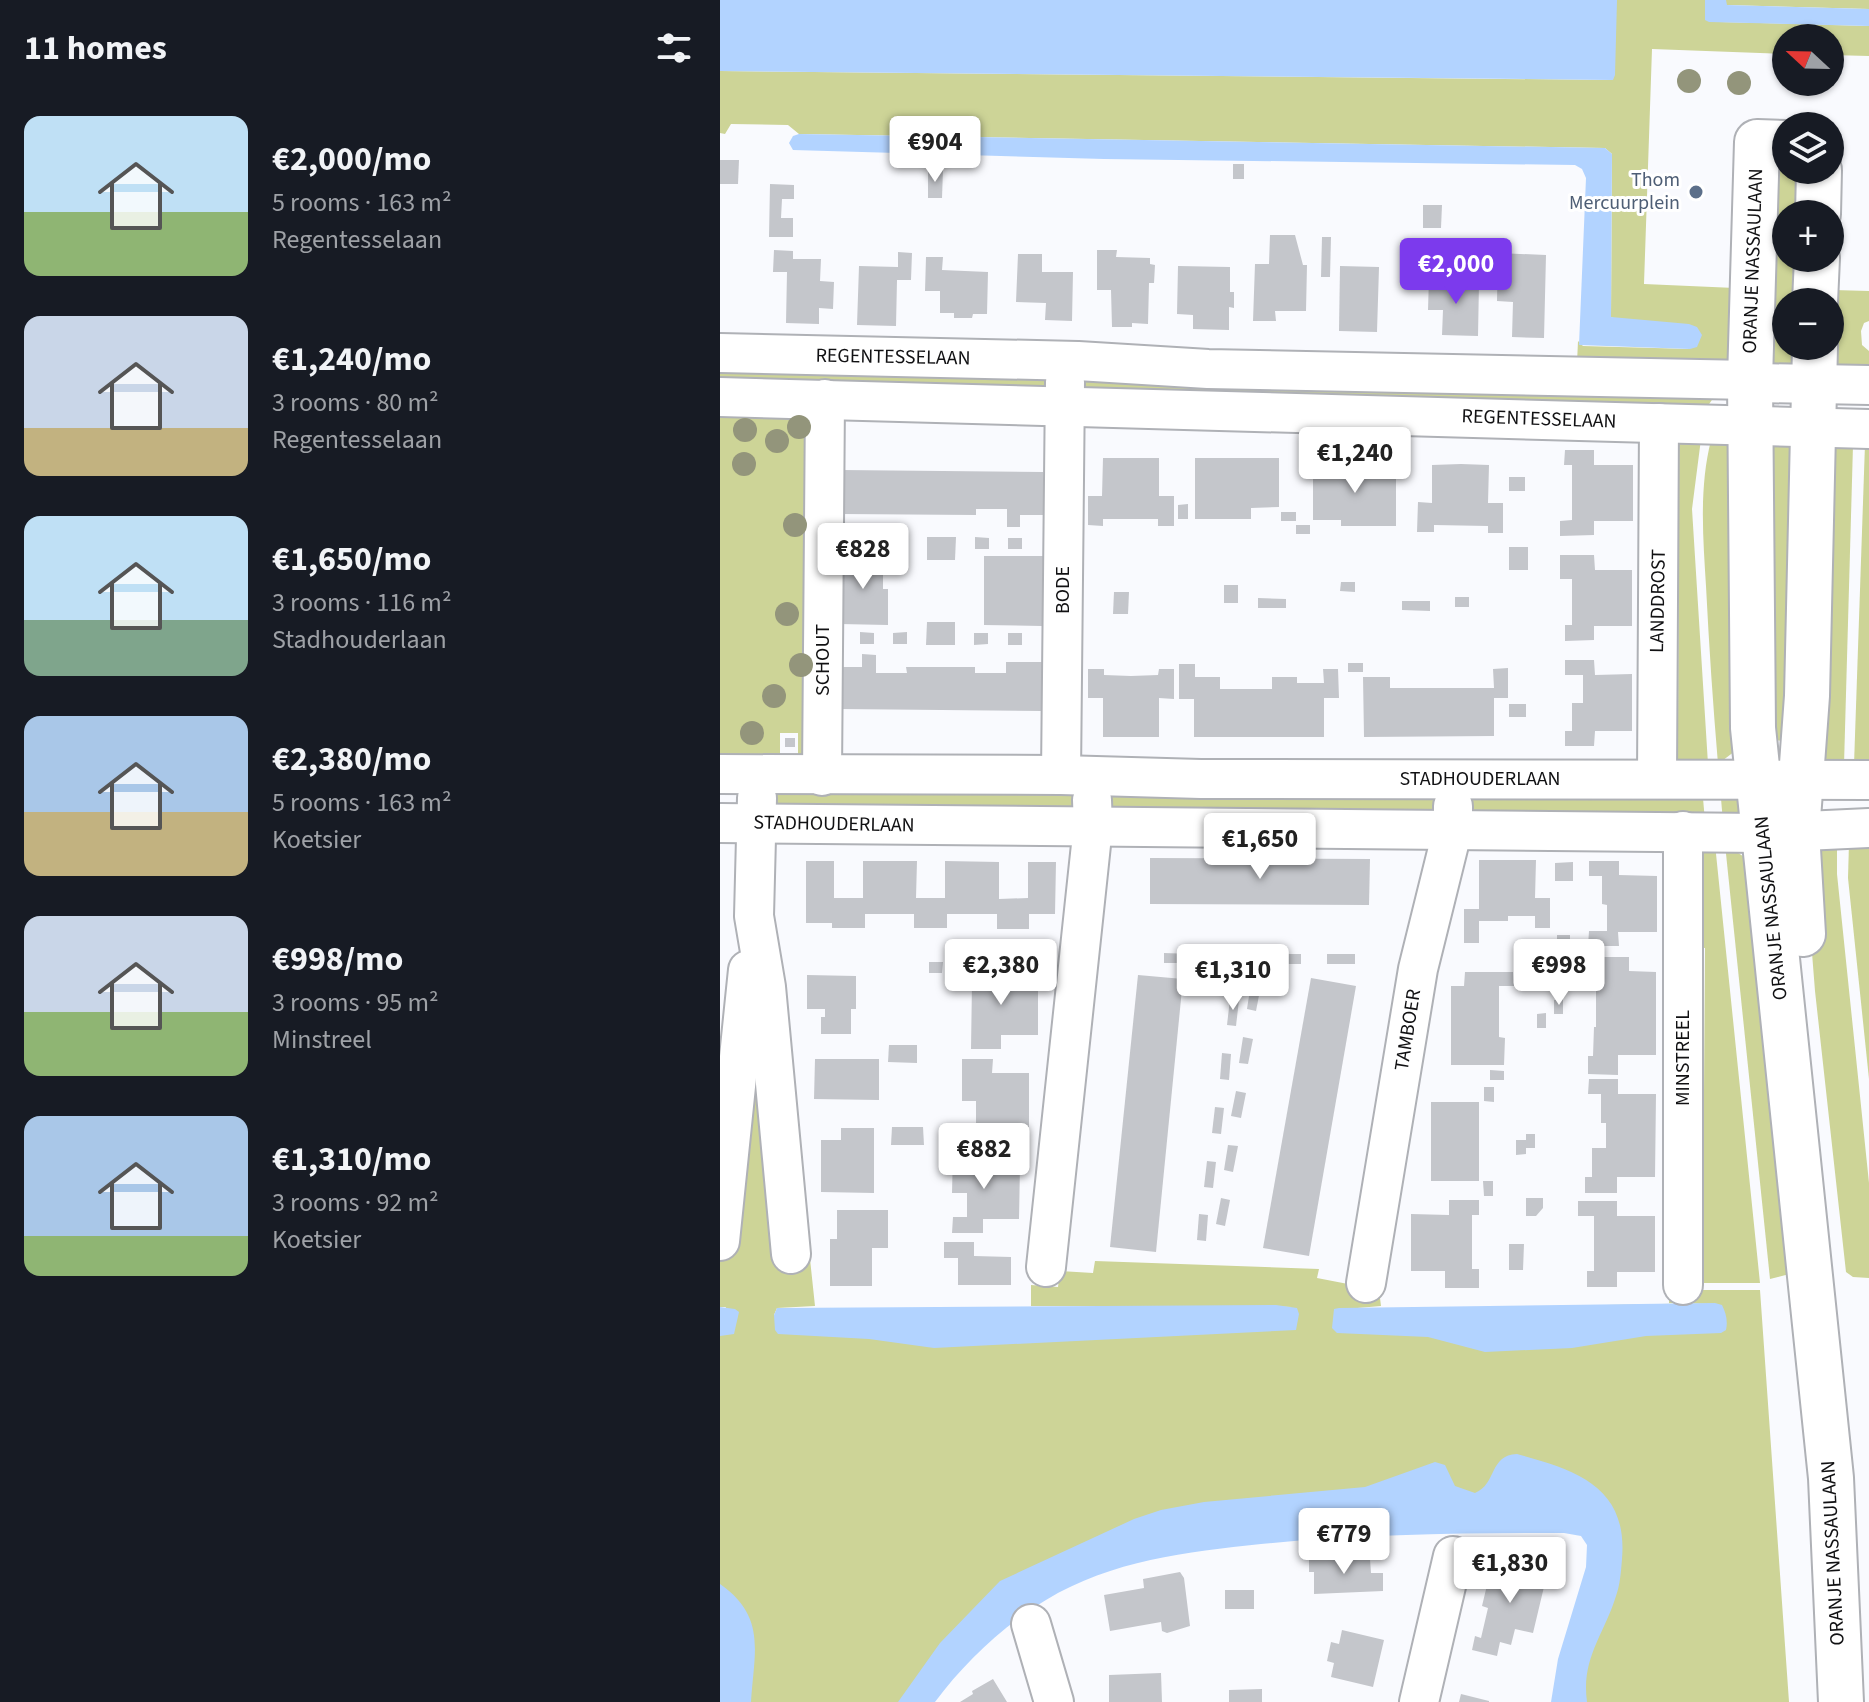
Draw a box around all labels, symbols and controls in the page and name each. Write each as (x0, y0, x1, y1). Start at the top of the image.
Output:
text: 11 homes (24, 24, 167, 73)
north arrow (1772, 24, 1844, 96)
map controls (1772, 24, 1844, 360)
icon: filters (652, 26, 696, 70)
button: layers (1772, 112, 1844, 184)
pin: €904 (888, 116, 982, 184)
text: €904 (908, 123, 962, 160)
text: €2,000/mo (272, 135, 432, 184)
icon: home (88, 148, 184, 244)
place label: Thom Mercuurplein (1569, 166, 1680, 217)
street label: ORANJE NASSAULAAN (1736, 168, 1770, 354)
marker: Thom Mercuurplein (1687, 183, 1705, 201)
text: 5 rooms · 163 m² (272, 184, 451, 221)
button: + (1772, 200, 1844, 272)
text: Regentesselaan (272, 221, 442, 258)
pin: €2,000 (1391, 238, 1521, 306)
text: €2,000 (1418, 245, 1494, 282)
button: − (1772, 288, 1844, 360)
text: €1,240/mo (272, 335, 432, 384)
street label: REGENTESSELAAN (815, 342, 971, 372)
icon: home (88, 348, 184, 444)
text: 3 rooms · 80 m² (272, 384, 439, 421)
street label: REGENTESSELAAN (1461, 402, 1617, 436)
text: Regentesselaan (272, 421, 442, 458)
pin: €1,240 (1290, 427, 1420, 495)
text: €1,240 (1317, 434, 1393, 471)
pin: €828 (816, 523, 910, 591)
text: €828 (836, 530, 890, 567)
text: €1,650/mo (272, 535, 432, 584)
icon: home (88, 548, 184, 644)
street label: LANDDROST (1643, 549, 1673, 653)
street label: BODE (1049, 566, 1077, 614)
text: 3 rooms · 116 m² (272, 584, 451, 621)
text: Stadhouderlaan (272, 621, 447, 658)
street label: SCHOUT (809, 624, 837, 696)
text: €2,380/mo (272, 735, 432, 784)
icon: home (88, 748, 184, 844)
street label: STADHOUDERLAAN (1399, 765, 1561, 793)
text: 5 rooms · 163 m² (272, 784, 451, 821)
street label: STADHOUDERLAAN (753, 809, 915, 839)
pin: €1,650 (1195, 813, 1325, 881)
street label: ORANJE NASSAULAAN (1747, 814, 1795, 1002)
text: €1,650 (1222, 820, 1298, 857)
text: Koetsier (272, 821, 361, 858)
text: €998/mo (272, 935, 403, 984)
pin: €2,380 (936, 939, 1066, 1007)
pin: €998 (1512, 939, 1606, 1007)
pin: €1,310 (1168, 944, 1298, 1012)
text: €2,380 (963, 946, 1039, 983)
text: €998 (1532, 946, 1586, 983)
icon: home (88, 948, 184, 1044)
text: €1,310 (1195, 951, 1271, 988)
text: 3 rooms · 95 m² (272, 984, 439, 1021)
street label: TAMBOER (1388, 987, 1428, 1073)
street label: MINSTREEL (1669, 1010, 1697, 1106)
text: Minstreel (272, 1021, 372, 1058)
pin: €882 (937, 1123, 1031, 1191)
text: €882 (957, 1130, 1011, 1167)
text: €1,310/mo (272, 1135, 432, 1184)
icon: home (88, 1148, 184, 1244)
text: 3 rooms · 92 m² (272, 1184, 439, 1221)
text: Koetsier (272, 1221, 361, 1258)
street label: ORANJE NASSAULAAN (1814, 1460, 1852, 1646)
pin: €779 (1297, 1508, 1391, 1576)
text: €779 (1317, 1515, 1371, 1552)
pin: €1,830 (1445, 1537, 1575, 1605)
text: €1,830 (1472, 1544, 1548, 1581)

